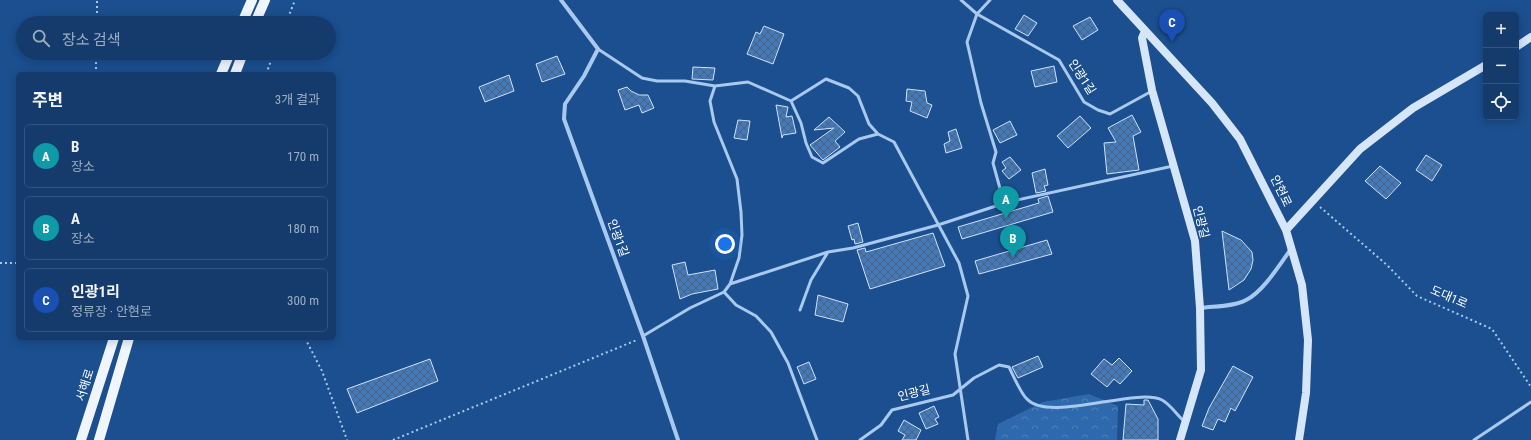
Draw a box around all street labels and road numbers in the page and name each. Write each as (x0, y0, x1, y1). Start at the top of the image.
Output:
street label: 인광1길 (1065, 57, 1099, 97)
street label: 안현로 (1267, 173, 1295, 209)
street label: 인광길 (1190, 204, 1212, 240)
street label: 인광1길 (605, 217, 631, 259)
street label: 도대1로 (1428, 283, 1470, 311)
street label: 서해로 (73, 367, 97, 403)
street label: 인광길 (896, 382, 932, 404)

